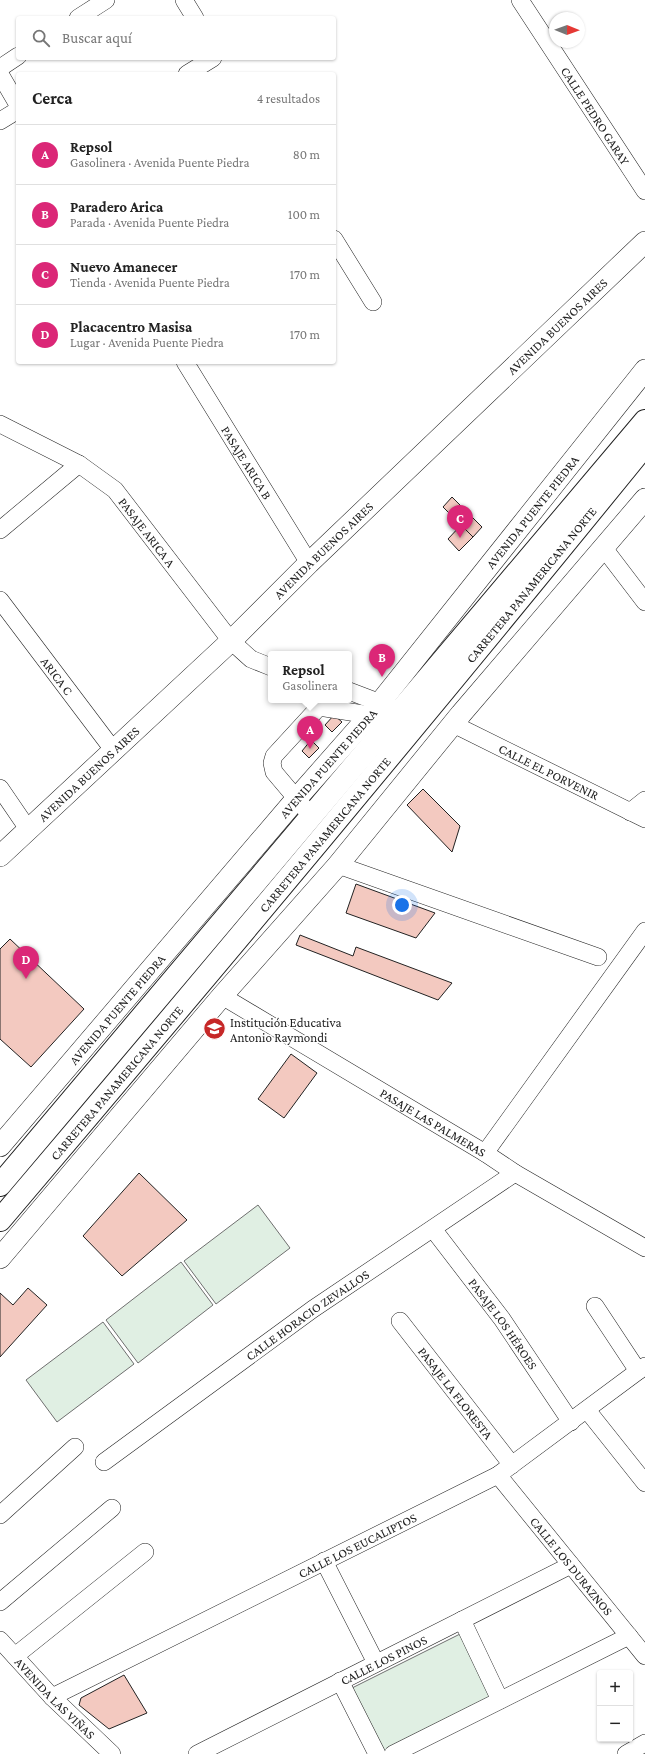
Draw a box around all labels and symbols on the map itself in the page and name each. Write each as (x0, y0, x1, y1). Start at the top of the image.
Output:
north arrow (549, 12, 585, 48)
street label: CALLE PEDRO GARAY (558, 64, 633, 167)
street label: AVENIDA BUENOS AIRES (504, 275, 610, 377)
street label: PASAJE ARICA B (219, 423, 275, 502)
street label: AVENIDA PUENTE PIEDRA (483, 452, 582, 571)
street label: PASAJE ARICA A (116, 494, 179, 570)
street label: AVENIDA BUENOS AIRES (270, 499, 376, 602)
street label: CARRETERA PANAMERICANA NORTE (463, 504, 599, 666)
pin: C (447, 505, 473, 538)
pin: B (369, 644, 395, 677)
street label: ARICA C (38, 654, 77, 698)
street label: AVENIDA PUENTE PIEDRA (276, 705, 380, 821)
pin: A (297, 716, 323, 749)
street label: AVENIDA BUENOS AIRES (35, 723, 142, 824)
street label: CALLE EL PORVENIR (496, 740, 602, 803)
street label: CARRETERA PANAMERICANA NORTE (256, 754, 393, 915)
your location (392, 895, 412, 915)
pin: D (13, 946, 39, 979)
street label: AVENIDA PUENTE PIEDRA (66, 950, 168, 1067)
street label: CARRETERA PANAMERICANA NORTE (47, 1003, 186, 1163)
place label: Institución Educativa Antonio Raymondi (230, 1015, 341, 1045)
school or university icon: Institución Educativa Antonio Raymondi (201, 1016, 227, 1042)
street label: PASAJE LAS PALMERAS (378, 1085, 489, 1159)
street label: CALLE HORACIO ZEVALLOS (243, 1266, 372, 1363)
street label: PASAJE LOS HÉROES (466, 1275, 541, 1372)
street label: PASAJE LA FLORESTA (415, 1344, 497, 1442)
street label: CALLE LOS EUCALIPTOS (296, 1509, 419, 1581)
street label: CALLE LOS DURAZNOS (527, 1514, 616, 1618)
street label: CALLE LOS PINOS (338, 1632, 429, 1688)
street label: AVENIDA LAS VIÑAS (12, 1654, 98, 1742)

